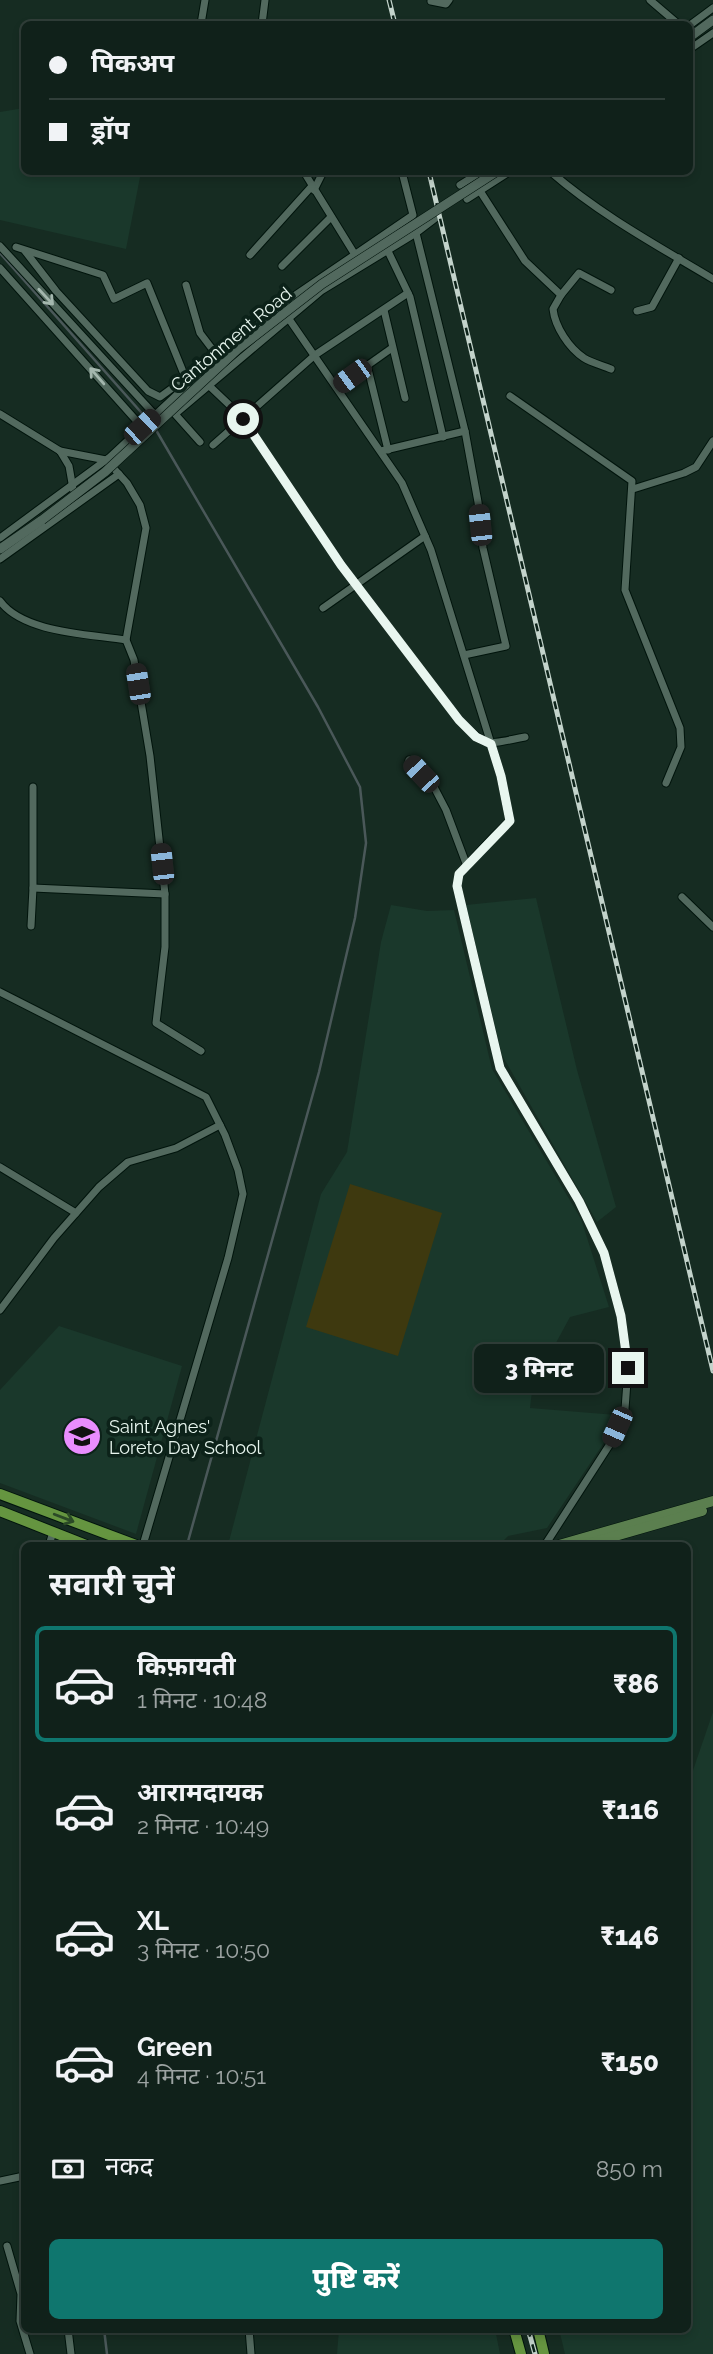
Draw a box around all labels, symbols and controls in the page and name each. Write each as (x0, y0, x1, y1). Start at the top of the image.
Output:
text: पिकअप (91, 48, 174, 78)
text: ड्रॉप (91, 115, 129, 145)
street label: Cantonment Road (166, 282, 296, 396)
one-way arrow (37, 288, 54, 305)
car (329, 355, 376, 397)
one-way arrow (89, 367, 105, 385)
route start (227, 403, 259, 435)
car (120, 405, 165, 449)
car (468, 503, 493, 547)
car (125, 662, 152, 706)
car (399, 751, 444, 797)
car (150, 842, 175, 886)
callout: 3 मिनट (474, 1344, 604, 1392)
route end (612, 1352, 644, 1384)
text: 3 मिनट (505, 1355, 573, 1382)
car (599, 1404, 636, 1450)
school or university icon: Saint Agnes' Loreto Day School (61, 1415, 103, 1457)
place label: Saint Agnes' Loreto Day School (109, 1416, 262, 1458)
one-way arrow (52, 1513, 74, 1525)
text: सवारी चुनें (49, 1565, 174, 1602)
text: किफ़ायती (137, 1651, 236, 1681)
icon: car (53, 1653, 116, 1716)
text: ₹86 (613, 1669, 659, 1699)
text: 1 मिनट · 10:48 (137, 1686, 267, 1713)
text: आरामदायक (137, 1777, 263, 1807)
icon: car (53, 1779, 116, 1842)
text: ₹116 (602, 1795, 659, 1825)
text: 2 मिनट · 10:49 (137, 1812, 269, 1839)
icon: car (53, 1905, 116, 1968)
text: XL (137, 1906, 169, 1936)
text: ₹146 (600, 1921, 659, 1951)
text: 3 मिनट · 10:50 (137, 1936, 270, 1963)
icon: car (53, 2031, 116, 2094)
text: Green (137, 2032, 213, 2062)
text: ₹150 (601, 2047, 659, 2077)
text: 4 मिनट · 10:51 (137, 2062, 266, 2089)
icon: cash (49, 2150, 87, 2188)
text: नकद (105, 2151, 153, 2181)
text: 850 m (596, 2155, 663, 2182)
button: पुष्टि करें (49, 2239, 663, 2319)

